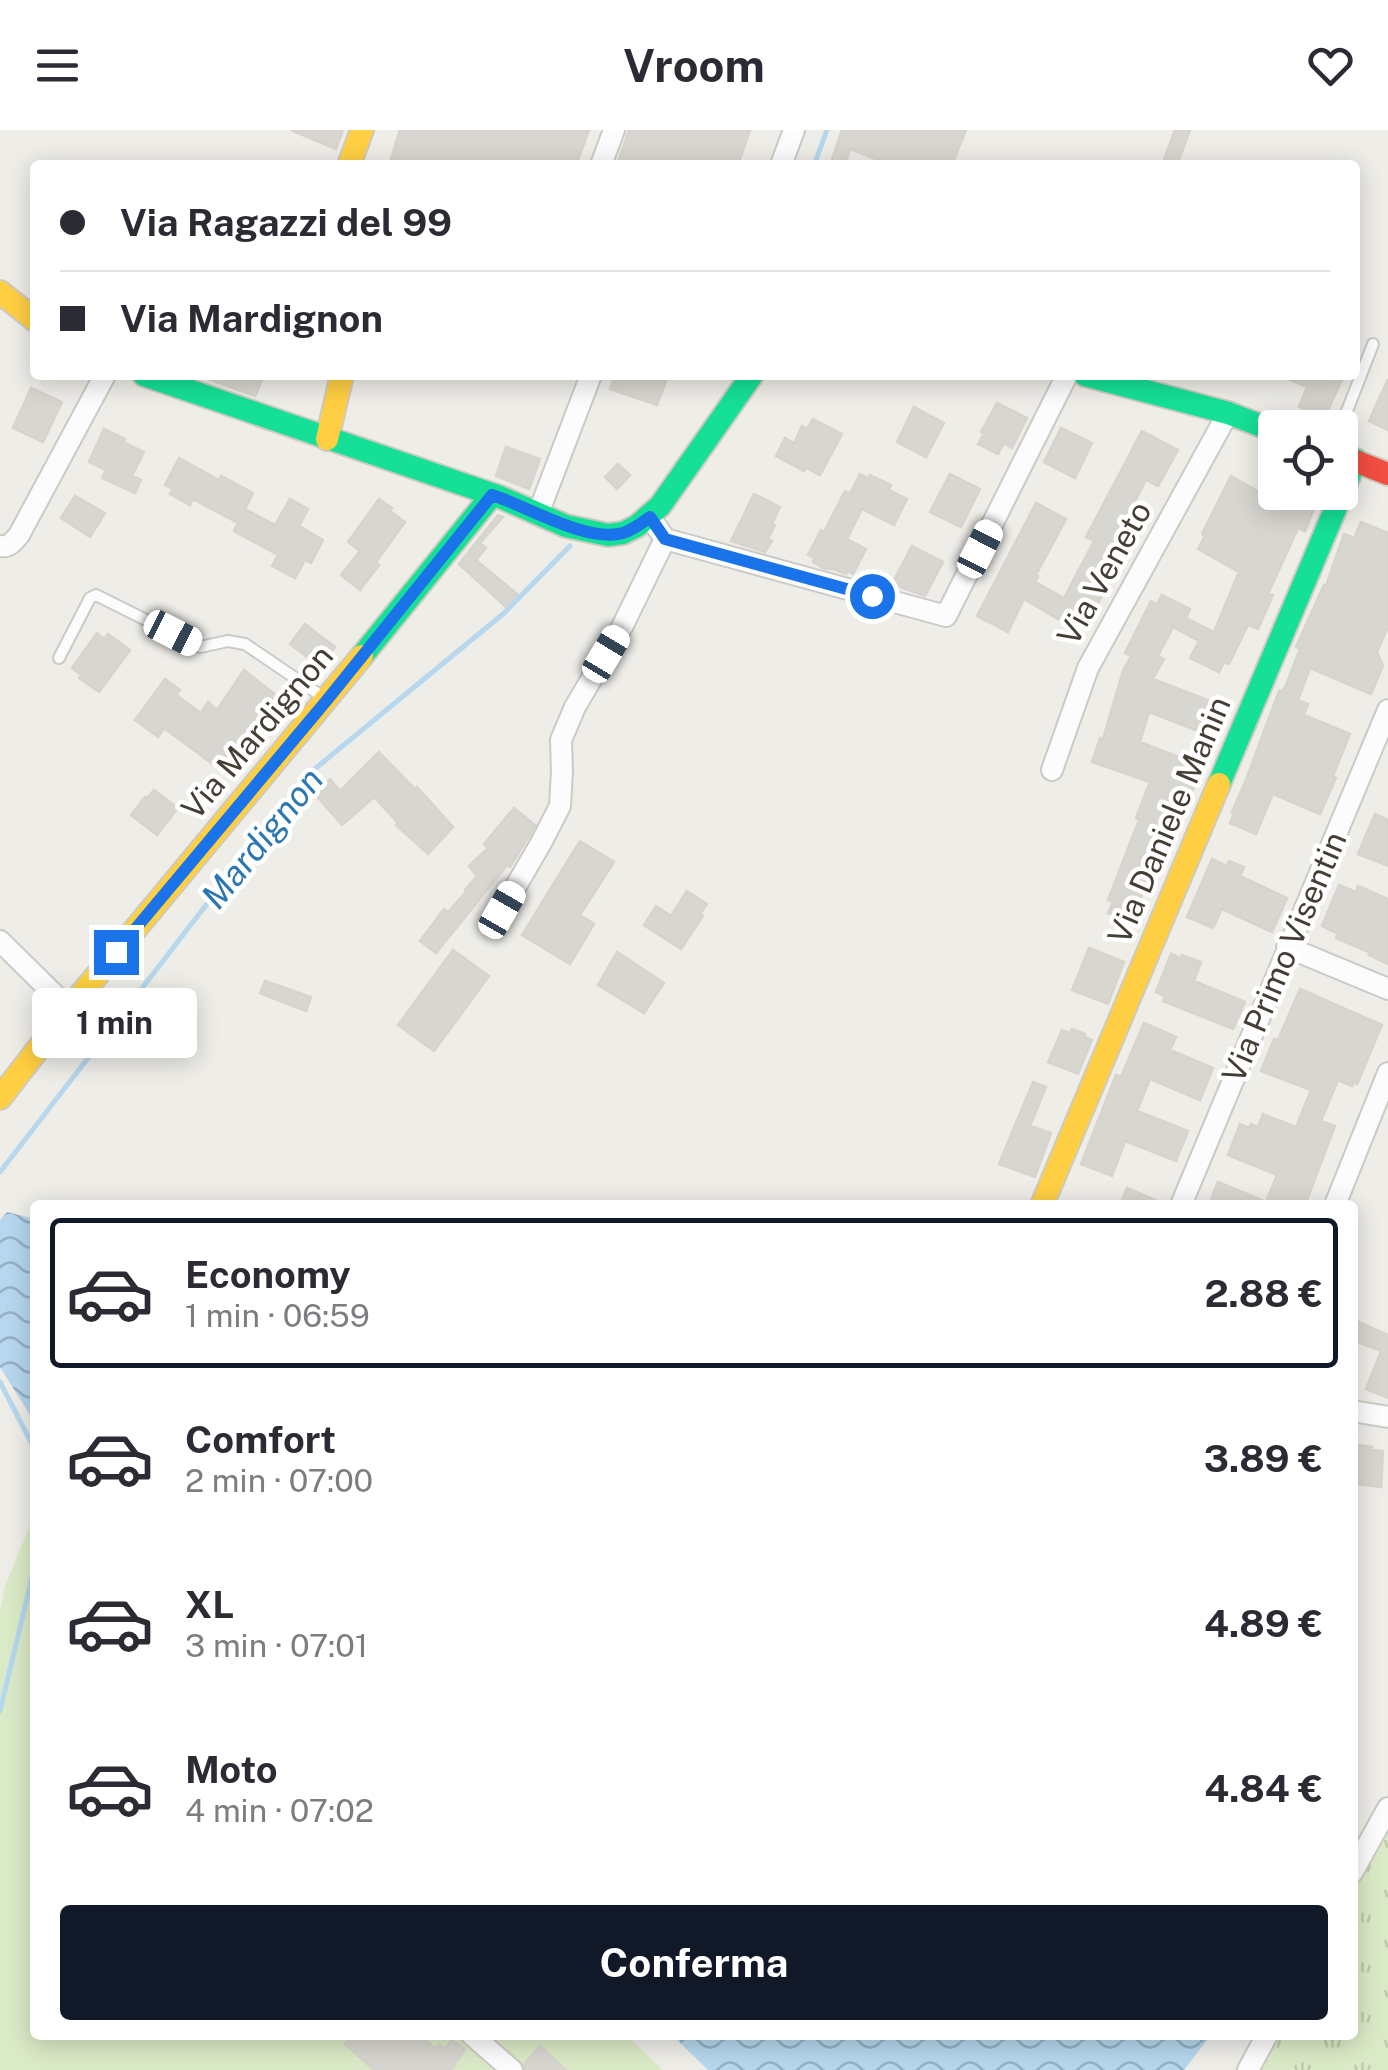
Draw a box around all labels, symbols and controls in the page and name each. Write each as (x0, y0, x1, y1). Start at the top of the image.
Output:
icon: menu (30, 38, 85, 93)
icon: heart (1303, 38, 1358, 93)
text: Vroom (623, 39, 765, 92)
text: Via Ragazzi del 99 (120, 200, 452, 245)
text: Via Mardignon (120, 296, 383, 341)
map controls (1258, 410, 1358, 510)
button: locate (1258, 410, 1358, 510)
street label: Via Veneto (1049, 495, 1159, 651)
car (953, 515, 1007, 583)
route start (850, 574, 895, 619)
car (139, 606, 207, 660)
car (578, 621, 634, 687)
street label: Via Mardignon (174, 638, 340, 826)
street label: Via Daniele Manin (1100, 691, 1238, 949)
water label: Mardignon (193, 759, 331, 917)
street label: Via Primo Visentin (1214, 826, 1354, 1088)
car (474, 877, 530, 943)
route end (94, 930, 139, 975)
callout: 1 min (34, 987, 198, 1057)
text: 1 min (76, 1004, 153, 1041)
icon: car (65, 1248, 155, 1338)
text: Economy (185, 1252, 351, 1297)
text: 2.88 € (1204, 1271, 1323, 1316)
text: 1 min · 06:59 (185, 1297, 370, 1334)
icon: car (65, 1413, 155, 1503)
text: Comfort (185, 1417, 336, 1462)
text: 3.89 € (1204, 1436, 1323, 1481)
text: 2 min · 07:00 (185, 1462, 373, 1499)
icon: car (65, 1578, 155, 1668)
text: XL (185, 1582, 234, 1627)
text: 4.89 € (1204, 1601, 1323, 1646)
text: 3 min · 07:01 (185, 1627, 368, 1664)
icon: car (65, 1743, 155, 1833)
text: Moto (185, 1747, 278, 1792)
text: 4.84 € (1204, 1766, 1323, 1811)
text: 4 min · 07:02 (185, 1792, 374, 1829)
button: Conferma (60, 1905, 1328, 2020)

